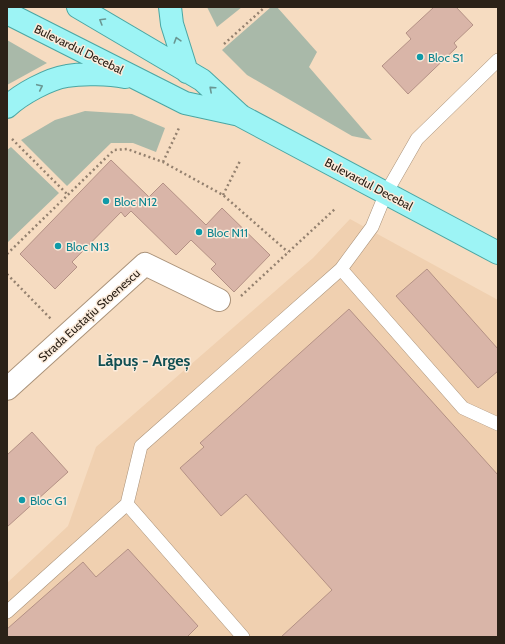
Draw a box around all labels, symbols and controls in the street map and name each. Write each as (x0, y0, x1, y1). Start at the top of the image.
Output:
one-way arrow (99, 19, 106, 26)
street label: Bulevardul Decebal (32, 21, 126, 77)
one-way arrow (173, 36, 182, 43)
place label: Bloc S1 (428, 50, 464, 65)
marker: Bloc S1 (415, 52, 425, 62)
one-way arrow (36, 84, 43, 92)
one-way arrow (209, 87, 217, 94)
street label: Bulevardul Decebal (322, 154, 416, 214)
place label: Bloc N12 (114, 194, 157, 209)
marker: Bloc N12 (101, 196, 111, 206)
place label: Bloc N11 (207, 225, 248, 240)
marker: Bloc N11 (194, 227, 204, 237)
place label: Bloc N13 (66, 239, 109, 254)
marker: Bloc N13 (53, 241, 63, 251)
street label: Strada Eustațiu Stoenescu (35, 265, 144, 365)
district label: Lăpuș - Argeș (98, 351, 191, 371)
place label: Bloc G1 (30, 493, 67, 508)
marker: Bloc G1 (17, 495, 27, 505)

